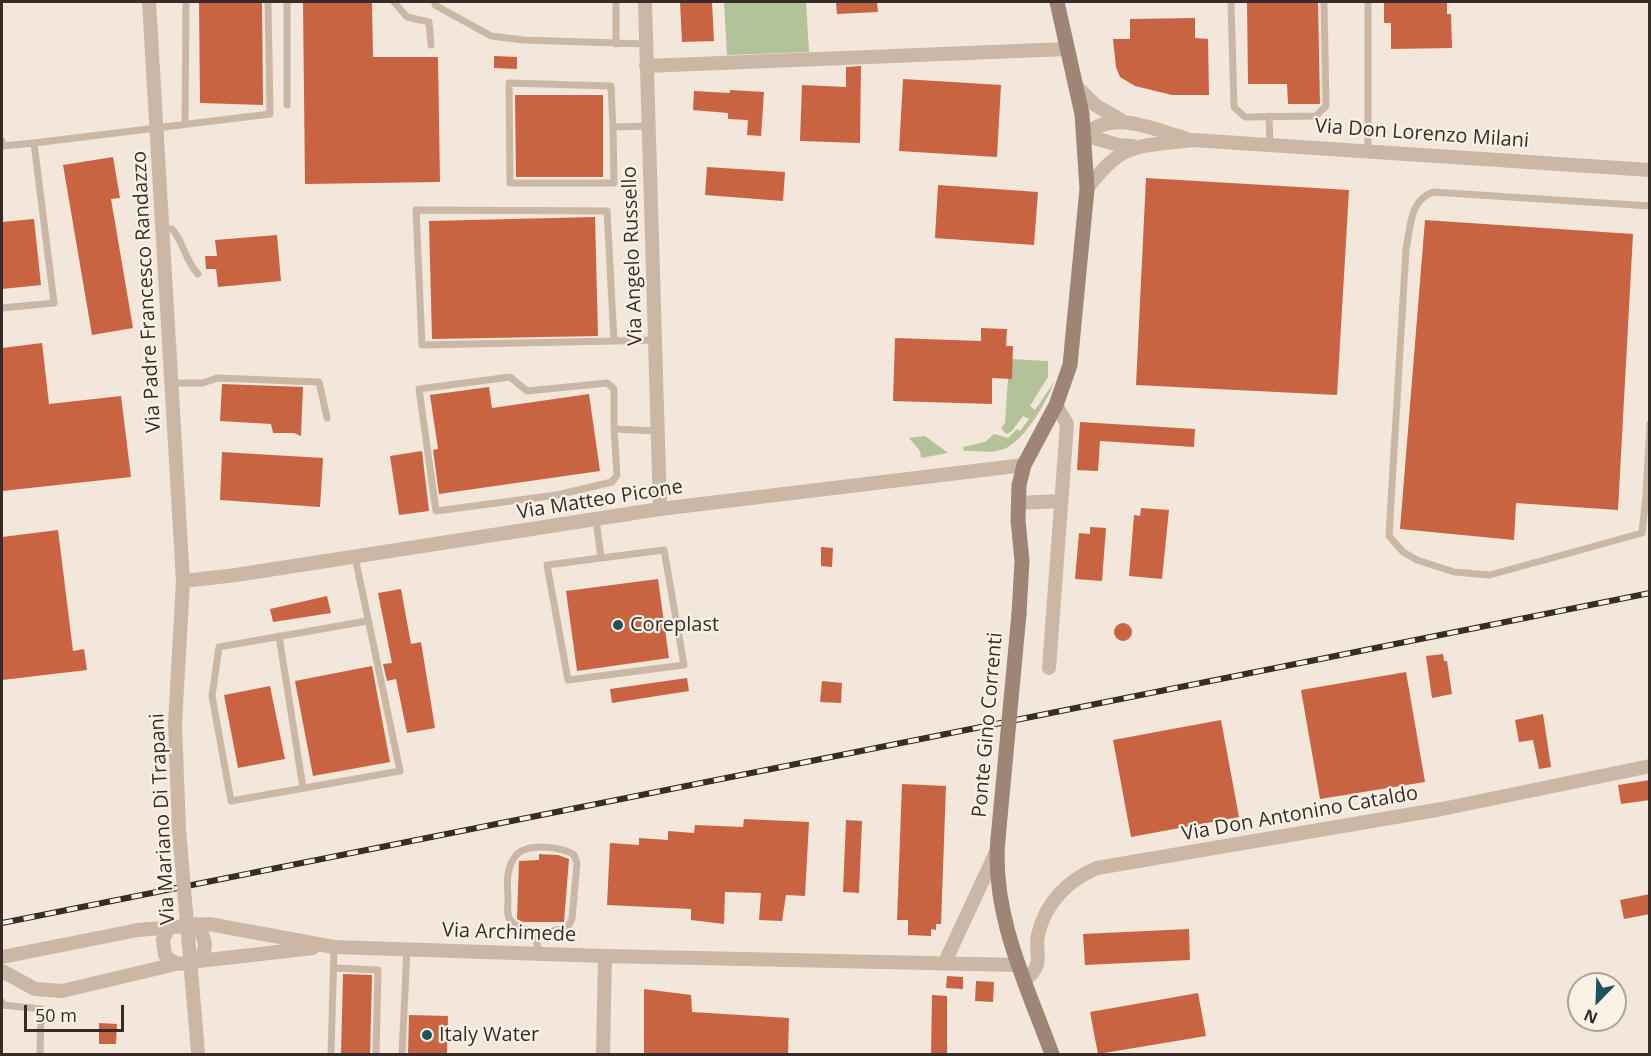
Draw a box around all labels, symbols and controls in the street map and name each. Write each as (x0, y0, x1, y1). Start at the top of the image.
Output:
street label: Via Don Lorenzo Milani (1314, 115, 1530, 153)
street label: Via Padre Francesco Randazzo (128, 150, 166, 434)
street label: Via Angelo Russello (618, 166, 648, 346)
street label: Via Matteo Picone (516, 475, 684, 525)
place label: Coreplast (630, 613, 719, 637)
marker: Coreplast (611, 618, 625, 632)
street label: Ponte Gino Correnti (968, 631, 1008, 819)
street label: Via Mariano Di Trapani (145, 713, 181, 925)
street label: Via Don Antonino Cataldo (1180, 781, 1420, 847)
street label: Via Archimede (442, 919, 576, 947)
north arrow (1567, 972, 1627, 1032)
scale bar (27, 993, 128, 1031)
text: 50 m (35, 1003, 77, 1027)
text: N (1580, 1004, 1601, 1029)
place label: Italy Water (439, 1023, 539, 1047)
marker: Italy Water (420, 1028, 434, 1042)

